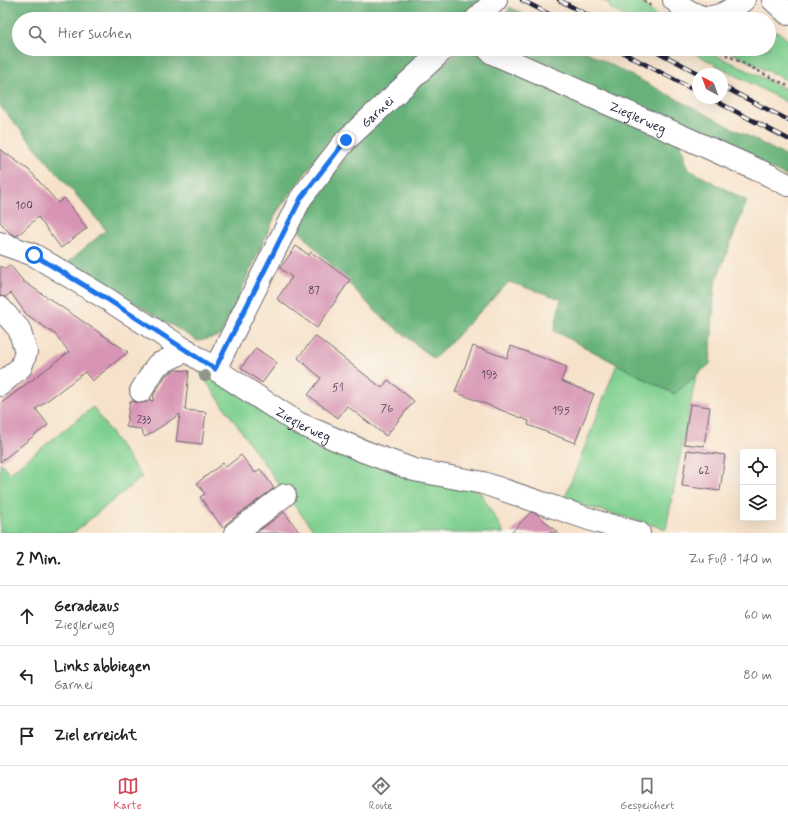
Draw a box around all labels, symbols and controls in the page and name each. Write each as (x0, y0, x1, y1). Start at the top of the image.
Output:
search box (12, 12, 776, 56)
icon: search (26, 23, 48, 45)
text: Hier suchen (58, 24, 132, 44)
north arrow (692, 68, 728, 104)
street label: Garnei (358, 93, 398, 132)
street label: Zieglerweg (606, 98, 669, 139)
route end (337, 131, 355, 149)
house number: 100 (15, 199, 33, 213)
route start (25, 246, 43, 264)
house number: 87 (308, 284, 320, 298)
house number: 193 (481, 368, 497, 382)
house number: 51 (332, 381, 344, 395)
house number: 76 (381, 402, 393, 416)
street label: Zieglerweg (271, 403, 333, 447)
house number: 195 (552, 404, 570, 418)
house number: 233 (137, 413, 152, 427)
map controls (740, 449, 776, 521)
button: locate (740, 449, 776, 485)
house number: 62 (698, 464, 710, 478)
button: layers (740, 485, 776, 521)
text: 2 Min. (16, 548, 61, 570)
text: Zu Fuß · 140 m (688, 551, 772, 568)
text: Geradeaus (54, 597, 119, 617)
icon: ahead (16, 605, 38, 627)
text: 60 m (744, 607, 772, 624)
text: Zieglerweg (54, 617, 114, 634)
text: Links abbiegen (54, 657, 151, 677)
icon: left (16, 665, 38, 687)
text: 80 m (743, 667, 772, 684)
text: Garnei (54, 677, 93, 694)
icon: arrive (16, 725, 38, 747)
text: Ziel erreicht (54, 726, 137, 746)
tab: Karte (114, 775, 142, 813)
tab: Route (369, 775, 393, 813)
tab: Gespeichert (620, 775, 674, 813)

